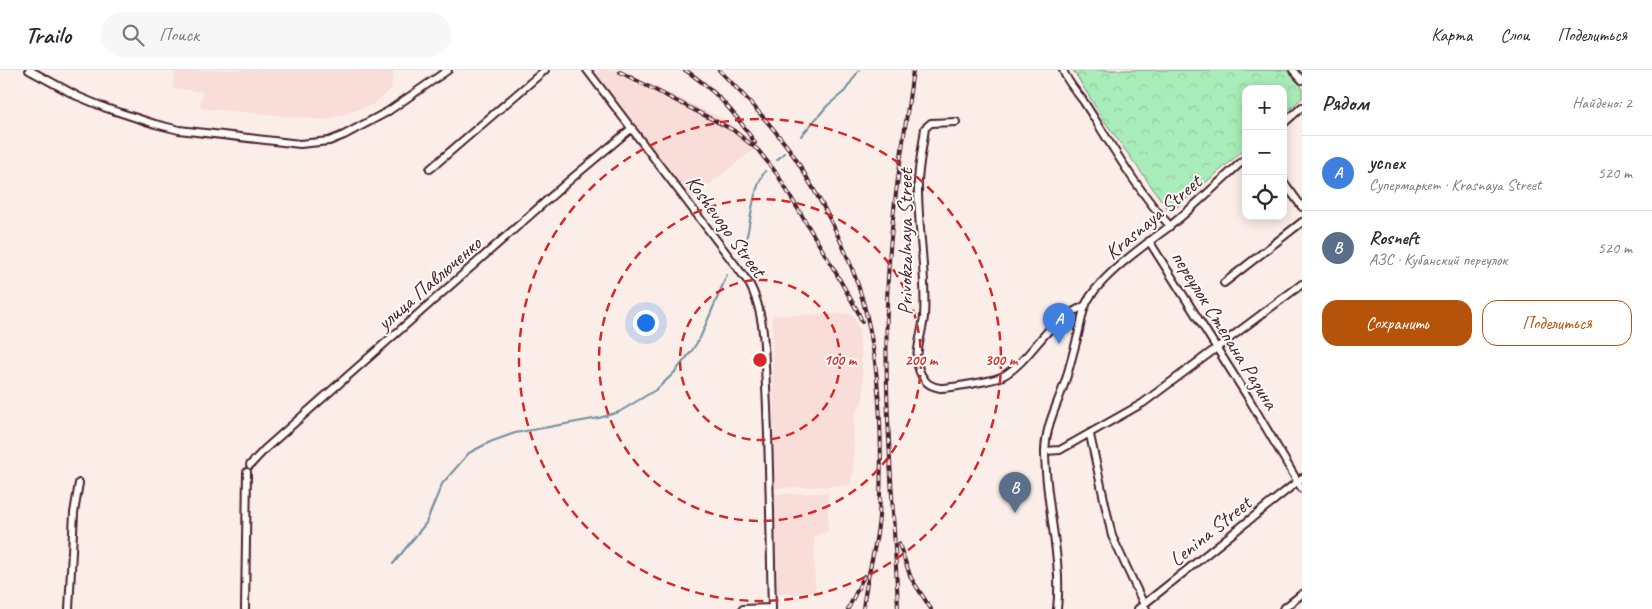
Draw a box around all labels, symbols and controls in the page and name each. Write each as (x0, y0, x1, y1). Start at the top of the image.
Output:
search box (101, 12, 451, 57)
text: Trailo (25, 20, 71, 50)
icon: search (119, 21, 147, 49)
text: Поиск (159, 23, 199, 47)
text: Карта (1431, 24, 1472, 46)
text: Слои (1500, 24, 1529, 46)
text: Поделиться (1557, 24, 1627, 46)
map controls (1242, 85, 1287, 220)
button: + (1242, 85, 1287, 130)
text: Рядом (1322, 90, 1369, 116)
text: Найдено: 2 (1572, 93, 1632, 113)
button: − (1242, 130, 1287, 175)
text: успех (1369, 151, 1405, 175)
text: A (1334, 163, 1342, 183)
text: 520 m (1598, 163, 1632, 183)
street label: Privokzalnaya Street (892, 167, 918, 315)
street label: Krasnaya Street (1099, 168, 1208, 265)
street label: Koshevogo Street (680, 170, 773, 284)
button: locate (1242, 175, 1287, 220)
text: Супермаркет · Krasnaya Street (1369, 175, 1541, 195)
text: Rosneft (1369, 226, 1419, 250)
street label: улица Павлюченко (370, 229, 488, 337)
text: B (1334, 238, 1342, 258)
text: 520 m (1598, 238, 1632, 258)
street label: переулок Степана Разина (1166, 246, 1285, 416)
text: АЗС · Кубанский переулок (1369, 250, 1507, 270)
button: Сохранить (1322, 300, 1472, 346)
button: Поделиться (1482, 300, 1632, 346)
pin: A (1043, 303, 1075, 344)
your location (633, 310, 659, 336)
centre of rings (751, 351, 769, 369)
text: 100 m (824, 351, 858, 370)
text: 200 m (905, 351, 939, 370)
text: 300 m (985, 351, 1019, 370)
pin: B (999, 472, 1031, 513)
street label: Lenina Street (1164, 489, 1258, 572)

